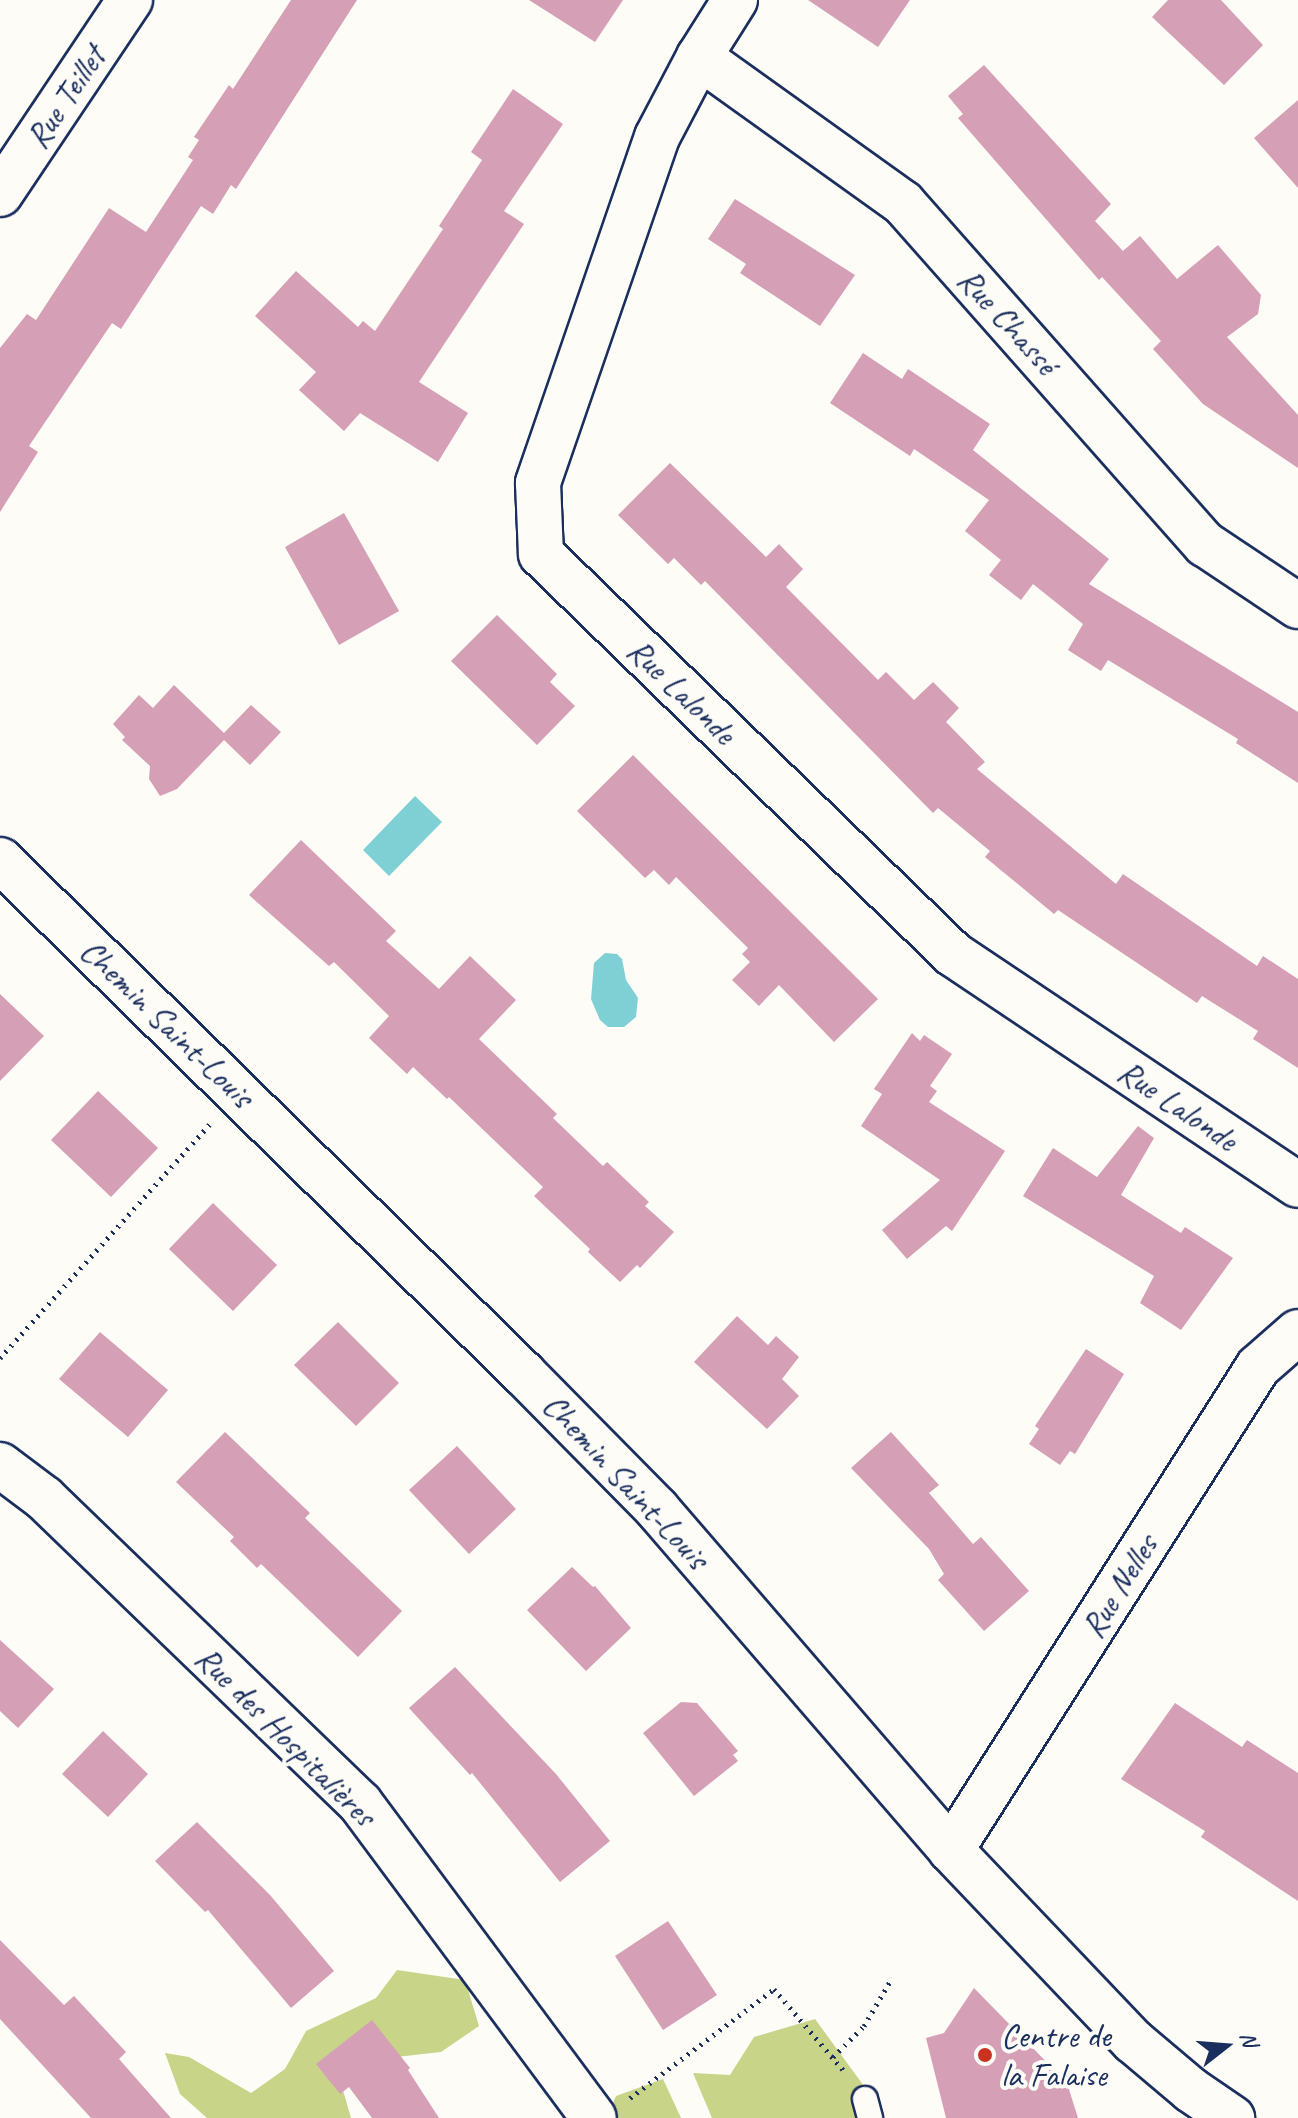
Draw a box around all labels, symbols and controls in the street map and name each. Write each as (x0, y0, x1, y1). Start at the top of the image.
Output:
street label: Rue Teillet (17, 39, 113, 155)
street label: Rue Chassé (949, 259, 1067, 383)
street label: Rue Lalonde (619, 629, 745, 753)
street label: Chemin Saint-Louis (72, 930, 262, 1116)
street label: Rue Lalonde (1110, 1050, 1246, 1160)
street label: Chemin Saint-Louis (534, 1385, 718, 1577)
street label: Rue Nelles (1071, 1526, 1167, 1646)
street label: Rue des Hospitalières (187, 1637, 385, 1835)
north arrow (1186, 2006, 1266, 2086)
place label: Centre de la Falaise (1001, 2015, 1111, 2094)
text: N (1234, 2028, 1264, 2050)
marker: Centre de la Falaise (976, 2046, 994, 2064)

